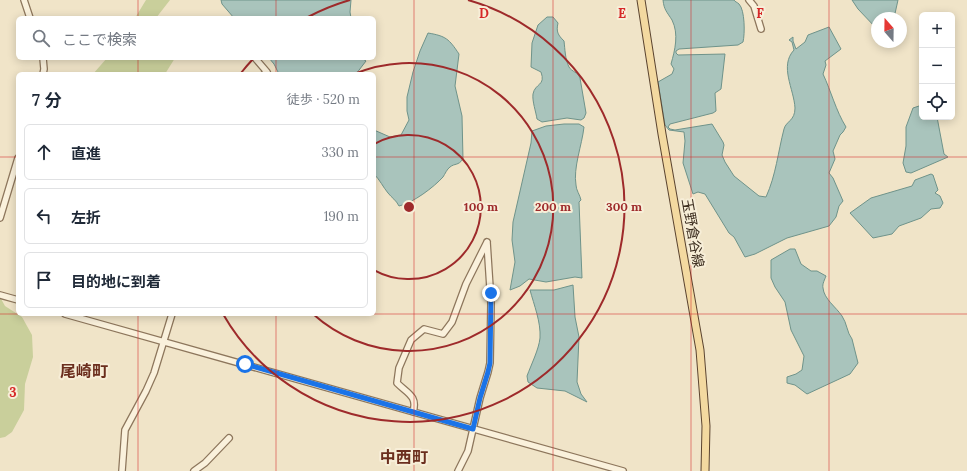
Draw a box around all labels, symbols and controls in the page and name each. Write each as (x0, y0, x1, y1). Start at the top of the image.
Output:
text: D (479, 5, 489, 22)
text: E (618, 5, 626, 22)
text: F (756, 5, 764, 22)
north arrow (871, 12, 907, 48)
map controls (919, 12, 955, 120)
button: + (919, 12, 955, 48)
search box (16, 16, 376, 60)
icon: search (30, 27, 52, 49)
text: ここで検索 (62, 30, 137, 49)
button: − (919, 48, 955, 84)
button: locate (919, 84, 955, 120)
text: 7 分 (32, 89, 61, 111)
text: 徒歩 · 520 m (287, 91, 360, 108)
icon: ahead (33, 141, 55, 163)
text: 直進 (71, 144, 101, 163)
text: 330 m (321, 144, 359, 161)
street label: 玉野倉谷線 (678, 197, 708, 269)
text: 100 m (464, 199, 498, 214)
text: 200 m (535, 199, 571, 214)
text: 300 m (606, 199, 642, 214)
centre of rings (402, 200, 416, 214)
icon: left (33, 205, 55, 227)
text: 左折 (71, 208, 101, 227)
text: 190 m (324, 208, 359, 225)
icon: arrive (33, 269, 55, 291)
text: 目的地に到着 (71, 272, 161, 291)
route end (482, 284, 500, 302)
route start (236, 355, 254, 373)
district label: 尾崎町 (60, 361, 108, 381)
text: 3 (9, 384, 17, 401)
district label: 中西町 (380, 447, 428, 467)

